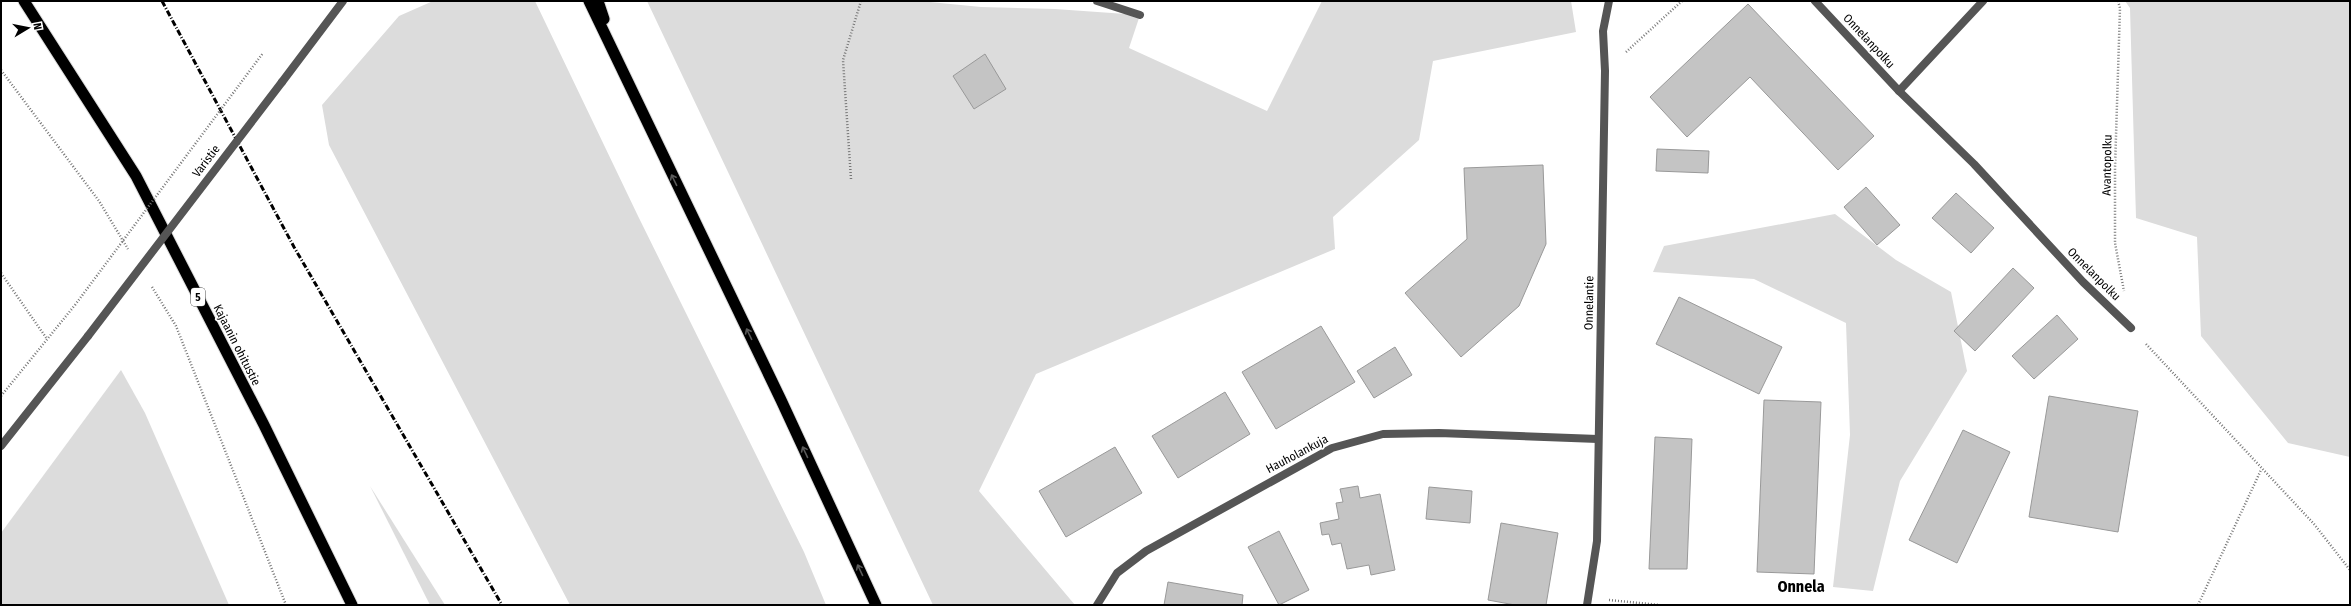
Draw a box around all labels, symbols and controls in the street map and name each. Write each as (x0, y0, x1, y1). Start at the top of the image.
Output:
north arrow (8, 8, 48, 48)
street label: Onnelanpolku (1840, 11, 1898, 71)
text: N (30, 22, 44, 31)
street label: Avantopolku (2099, 134, 2115, 196)
street label: Varistie (189, 142, 223, 180)
one-way arrow (670, 174, 677, 186)
street label: Onnelanpolku (2065, 245, 2123, 303)
street label: Onnelantie (1582, 276, 1596, 330)
road number: 5 (191, 288, 205, 306)
street label: Kajaanin ohitustie (211, 302, 263, 388)
one-way arrow (745, 328, 752, 340)
street label: Hauholankuja (1264, 432, 1330, 476)
one-way arrow (801, 446, 808, 458)
one-way arrow (856, 564, 863, 576)
district label: Onnela (1777, 577, 1825, 596)

